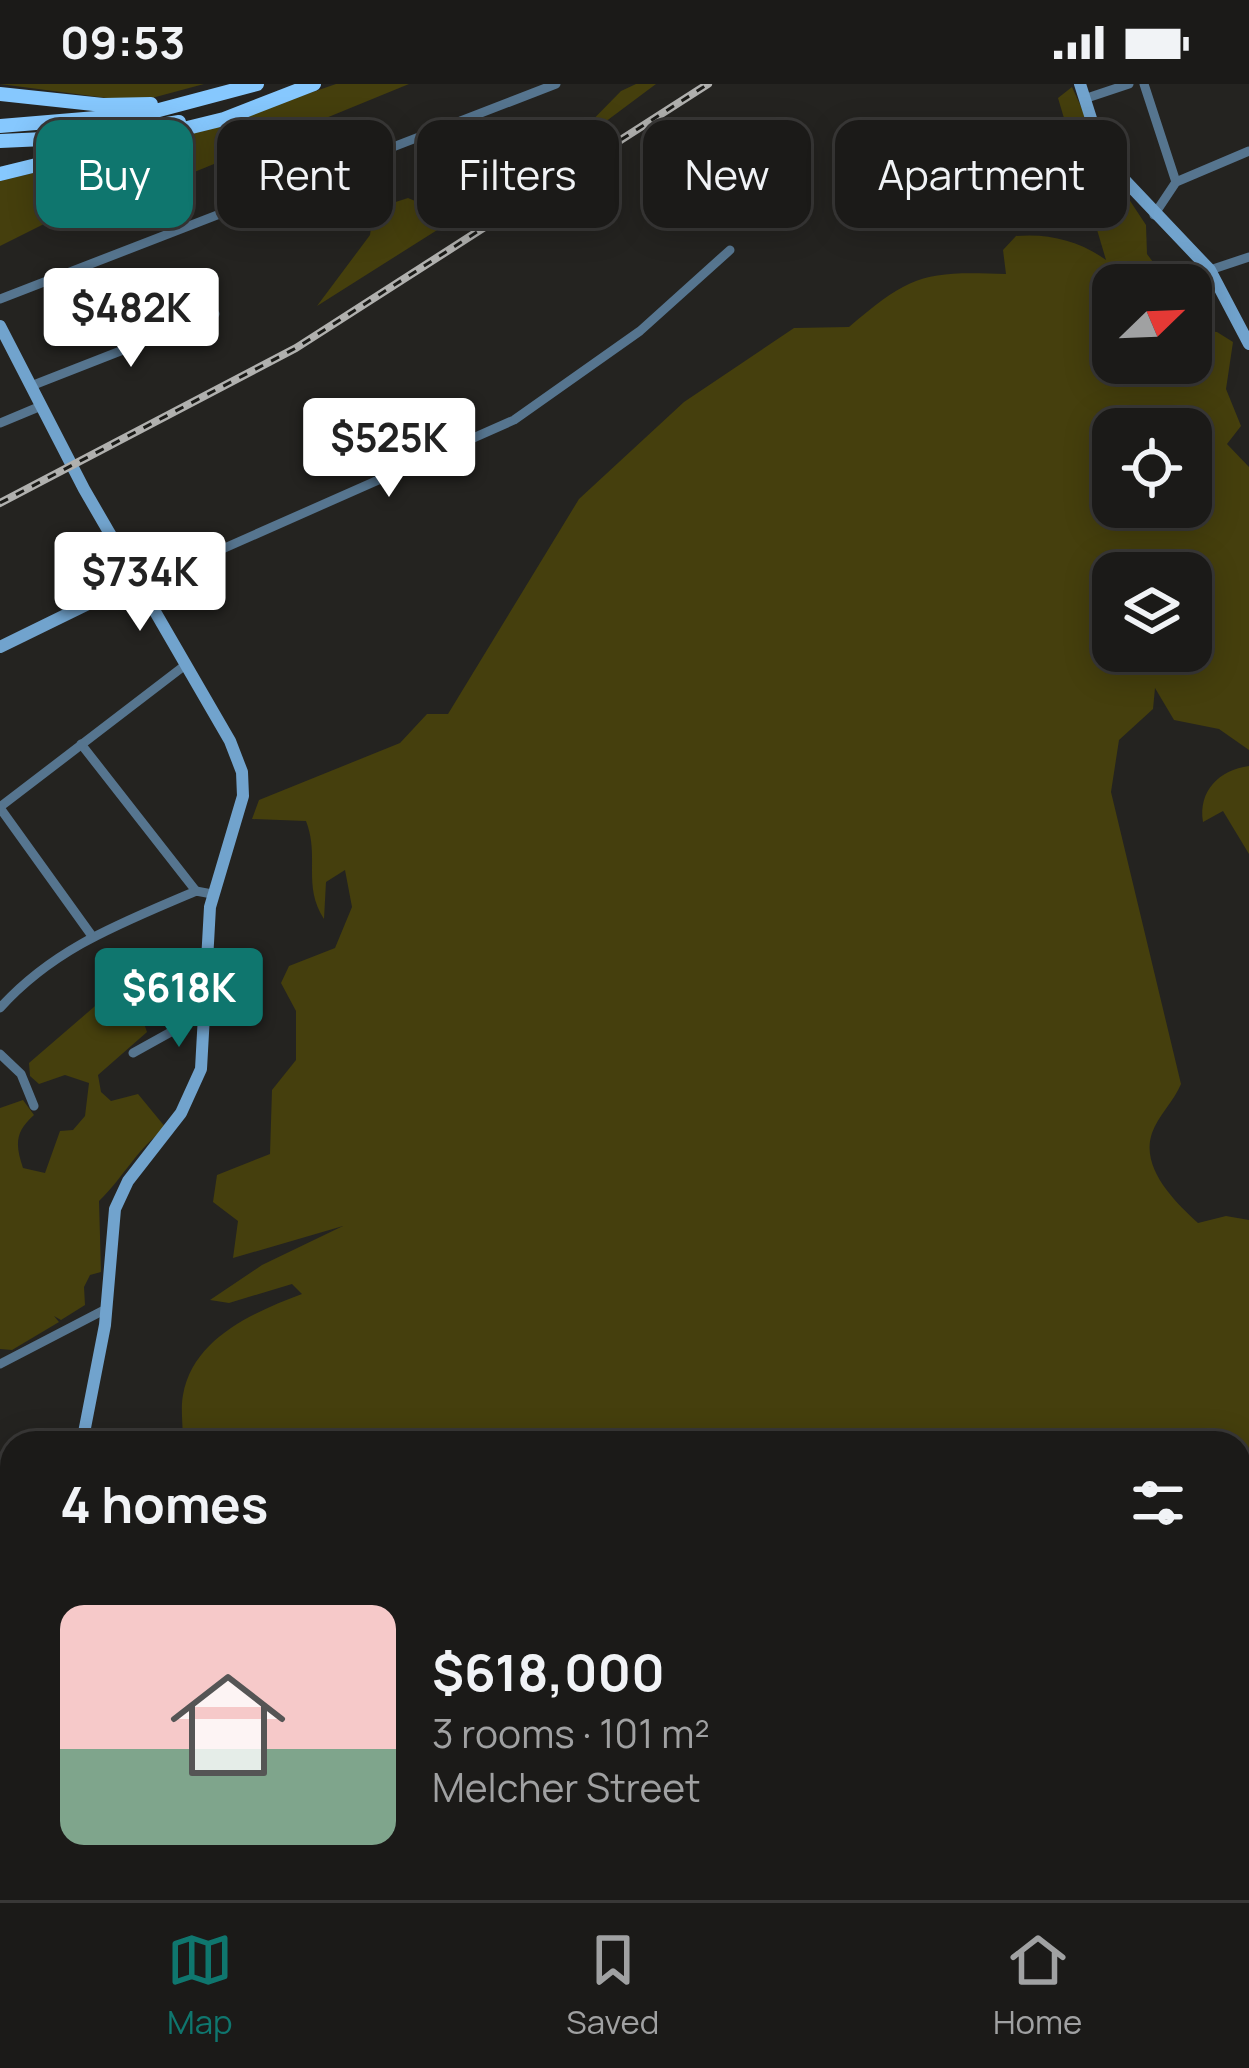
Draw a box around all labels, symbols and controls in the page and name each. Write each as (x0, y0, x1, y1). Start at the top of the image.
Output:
text: 09:53 (60, 11, 186, 73)
chip: Buy (36, 120, 193, 228)
chip: Rent (217, 120, 393, 228)
chip: Filters (417, 120, 619, 228)
chip: New (643, 120, 811, 228)
chip: Apartment (835, 120, 1127, 228)
north arrow (1092, 264, 1212, 384)
map controls (1092, 264, 1212, 672)
pin: $482K (47, 268, 215, 370)
text: $482K (71, 280, 191, 334)
pin: $525K (305, 398, 473, 500)
button: locate (1092, 408, 1212, 528)
text: $525K (330, 410, 448, 464)
pin: $734K (56, 532, 224, 634)
text: $734K (82, 544, 198, 598)
button: layers (1092, 552, 1212, 672)
pin: $618K (95, 948, 263, 1050)
text: $618K (122, 960, 236, 1014)
text: 4 homes (60, 1469, 268, 1538)
icon: filters (1125, 1470, 1191, 1536)
text: $618,000 (432, 1637, 665, 1706)
icon: home (156, 1653, 300, 1797)
text: 3 rooms · 101 m² (432, 1706, 710, 1760)
text: Melcher Street (432, 1760, 701, 1814)
tab: Map (167, 1927, 233, 2044)
tab: Saved (566, 1927, 659, 2044)
tab: Home (993, 1927, 1082, 2044)

